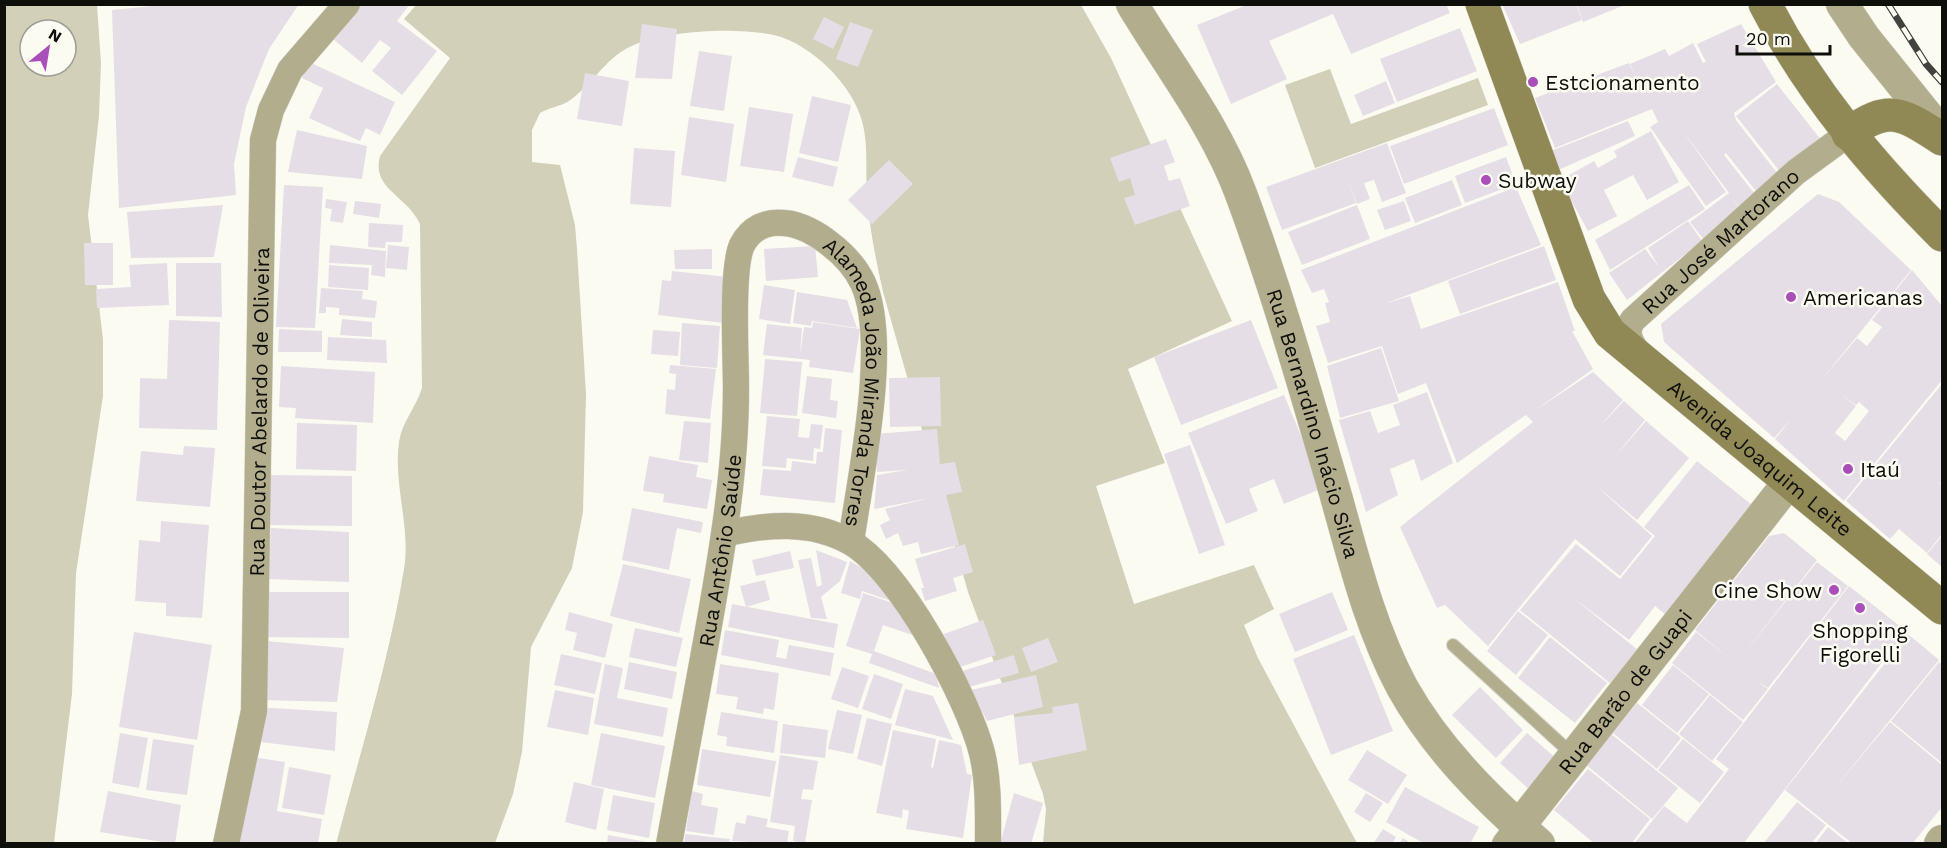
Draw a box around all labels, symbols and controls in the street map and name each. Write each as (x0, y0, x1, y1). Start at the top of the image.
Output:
north arrow (18, 18, 78, 78)
scale bar (1737, 18, 1830, 56)
text: N (45, 24, 65, 47)
text: 20 m (1746, 28, 1791, 49)
place label: Estcionamento (1545, 70, 1699, 95)
marker: Estcionamento (1526, 75, 1540, 89)
street label: Rua José Martorano (1636, 163, 1804, 319)
place label: Subway (1498, 168, 1577, 193)
marker: Subway (1479, 173, 1493, 187)
street label: Alameda João Miranda Torres (819, 231, 887, 529)
street label: Rua Doutor Abelardo de Oliveira (244, 247, 274, 577)
street label: Rua Bernardino Inácio Silva (1262, 285, 1365, 561)
place label: Americanas (1803, 285, 1923, 310)
marker: Americanas (1784, 290, 1798, 304)
street label: Avenida Joaquim Leite (1663, 374, 1858, 541)
street label: Rua Antônio Saúde (693, 453, 746, 649)
place label: Itaú (1860, 457, 1900, 482)
marker: Itaú (1841, 462, 1855, 476)
place label: Cine Show (1713, 578, 1822, 603)
marker: Cine Show (1827, 583, 1841, 597)
marker: Shopping Figorelli (1853, 601, 1867, 615)
street label: Rua Barão de Guapi (1552, 604, 1697, 779)
place label: Shopping Figorelli (1812, 618, 1908, 667)

